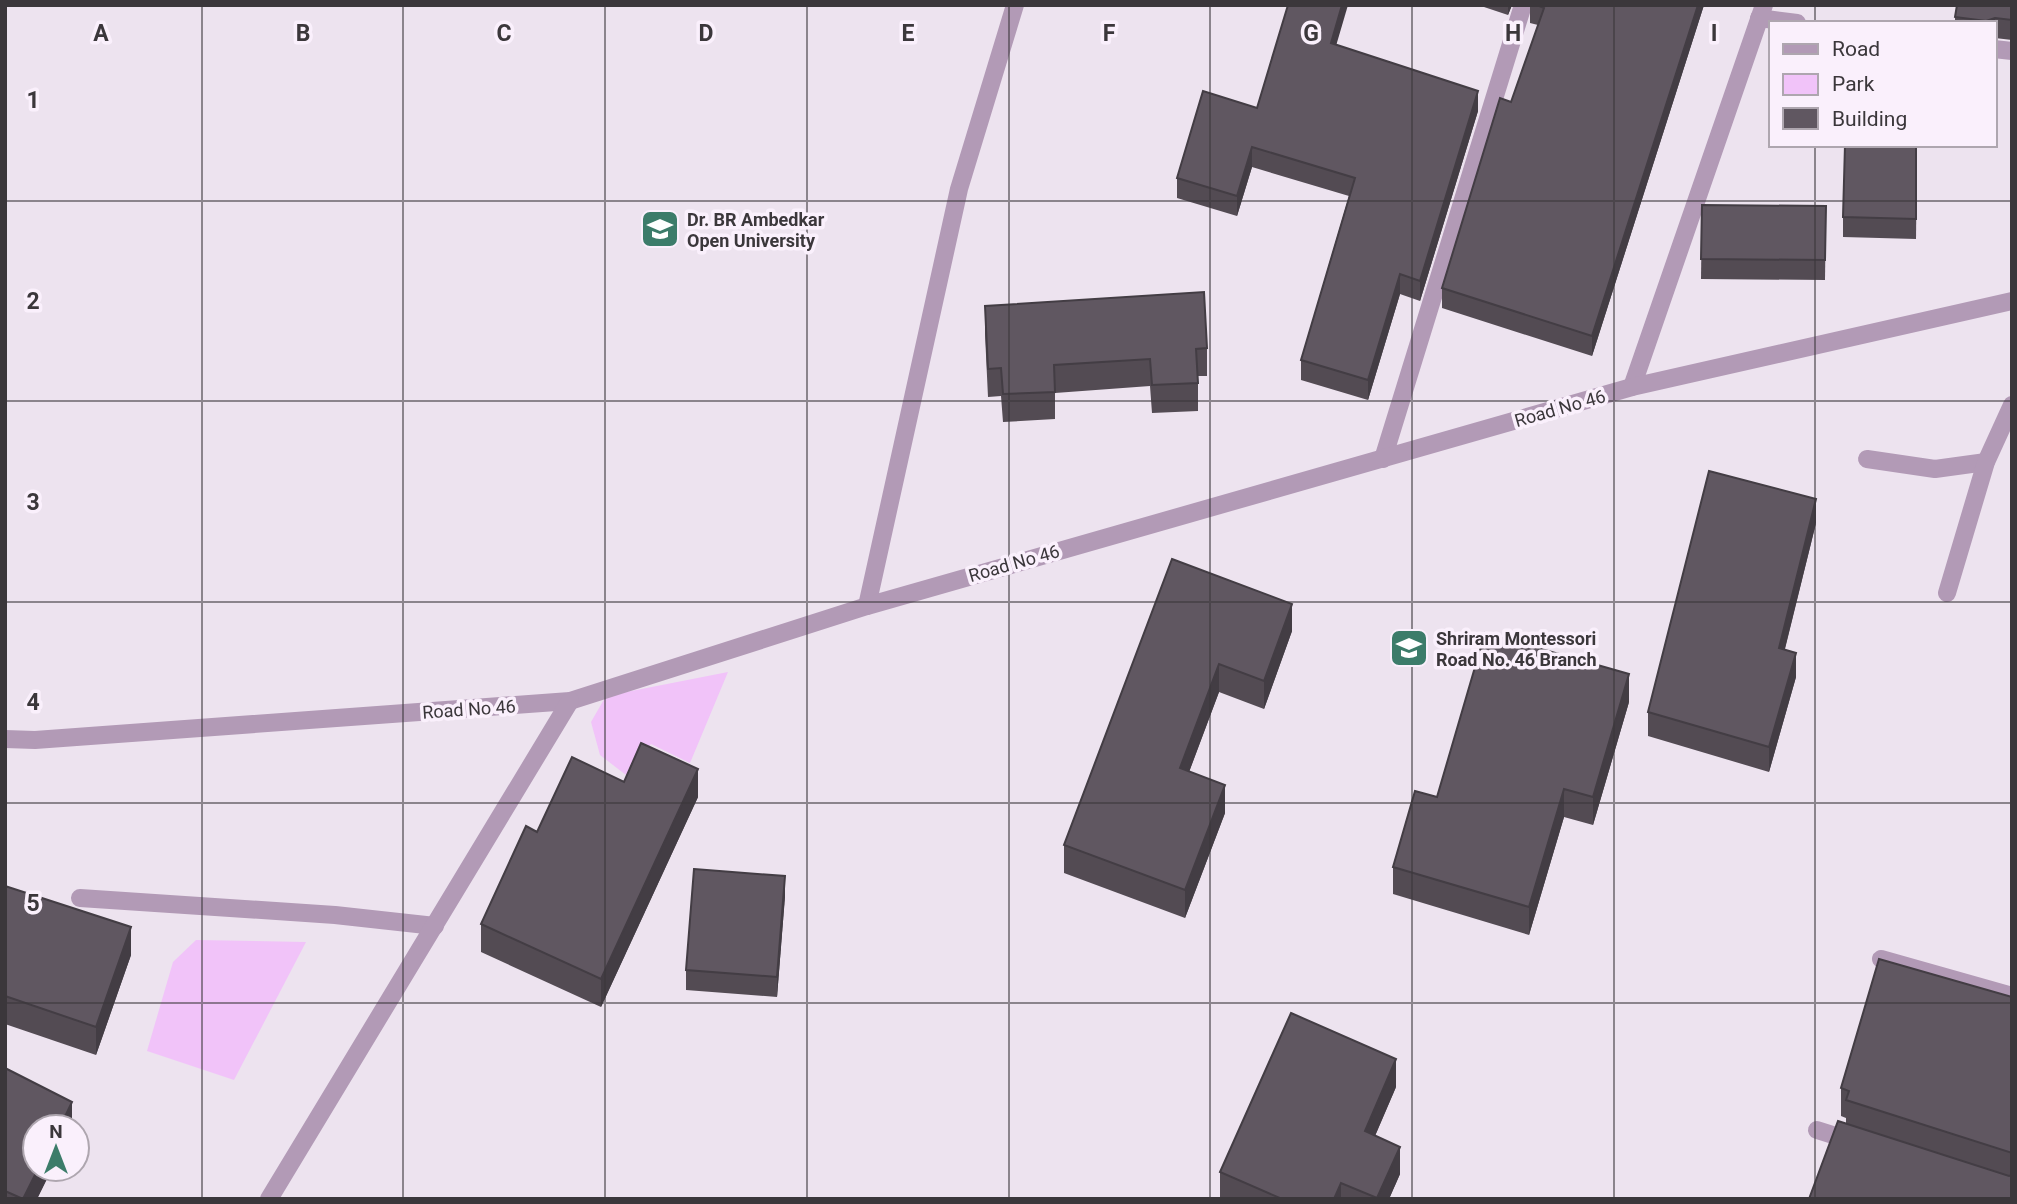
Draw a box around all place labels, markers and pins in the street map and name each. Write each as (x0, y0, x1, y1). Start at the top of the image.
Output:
school or university icon: Dr. BR Ambedkar Open University (639, 208, 681, 250)
place label: Dr. BR Ambedkar Open University (687, 209, 825, 251)
school or university icon: Shriram Montessori Road No. 46 Branch (1388, 627, 1430, 669)
place label: Shriram Montessori Road No. 46 Branch (1436, 628, 1597, 670)

